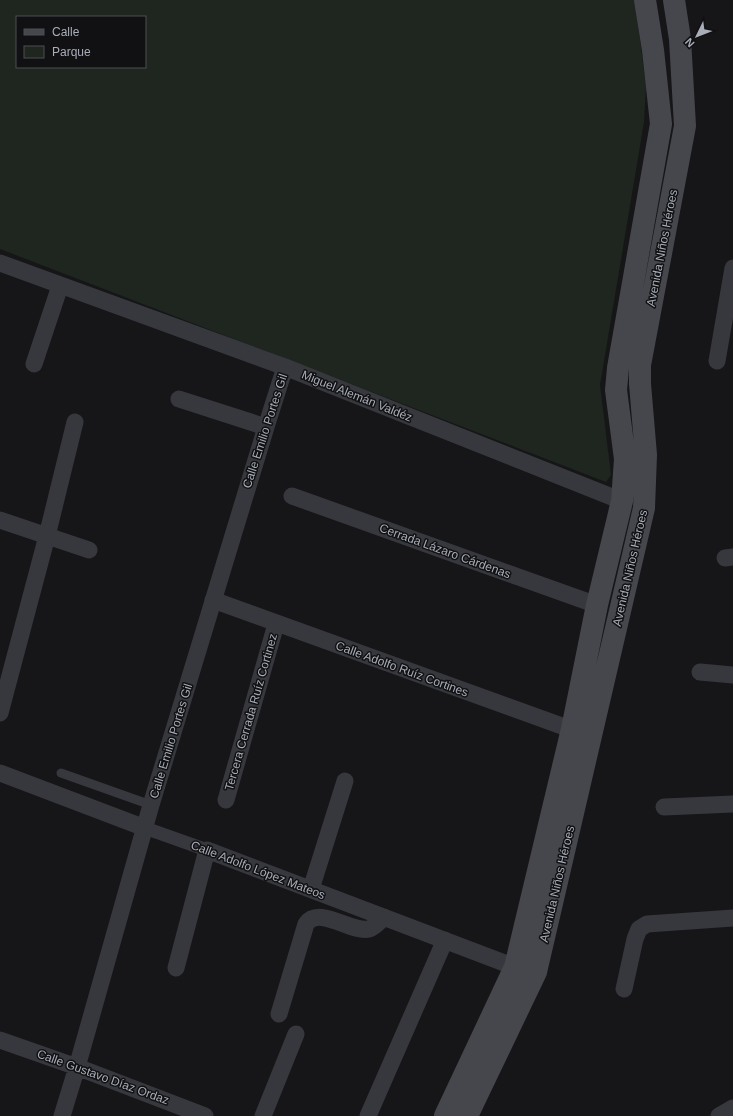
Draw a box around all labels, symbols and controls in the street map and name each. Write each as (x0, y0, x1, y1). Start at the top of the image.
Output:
legend (16, 16, 146, 68)
north arrow (677, 16, 717, 56)
text: Calle (52, 25, 80, 39)
text: N (683, 36, 697, 50)
text: Parque (52, 45, 91, 59)
street label: Avenida Niños Héroes (644, 188, 680, 308)
street label: Miguel Alemán Valdéz (300, 367, 414, 425)
street label: Calle Emilio Portes Gil (240, 372, 290, 490)
street label: Avenida Niños Héroes (610, 508, 650, 628)
street label: Cerrada Lázaro Cárdenas (377, 521, 513, 581)
street label: Tercera Cerrada Ruíz Cortinez (222, 632, 280, 792)
street label: Calle Adolfo Ruíz Cortines (334, 638, 470, 700)
street label: Calle Emilio Portes Gil (147, 682, 195, 800)
street label: Avenida Niños Héroes (537, 824, 577, 944)
street label: Calle Adolfo López Mateos (189, 838, 327, 902)
street label: Calle Gustavo Díaz Ordaz (35, 1047, 171, 1107)

